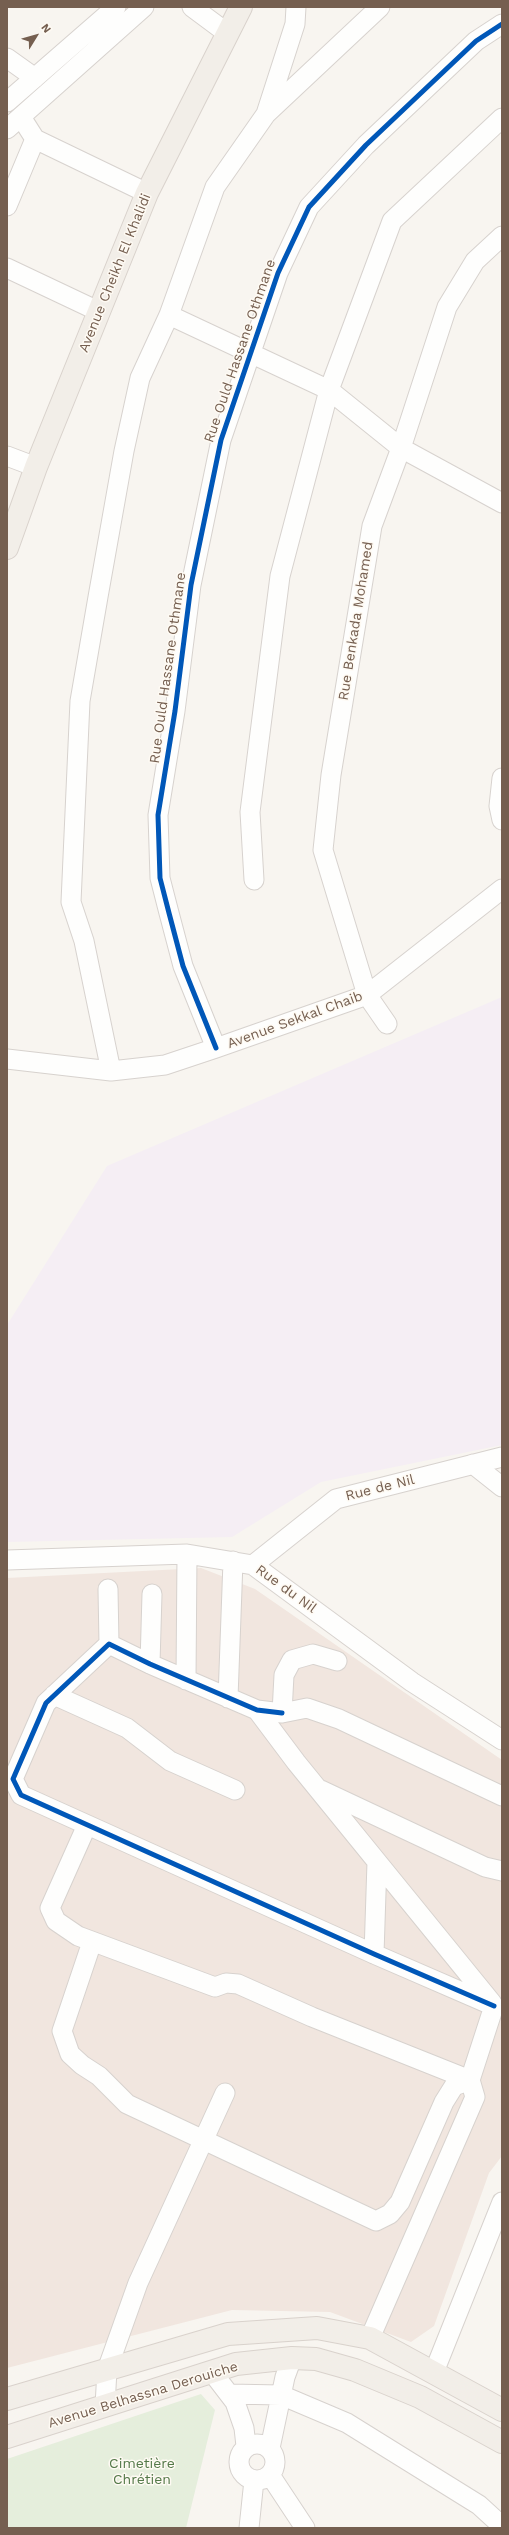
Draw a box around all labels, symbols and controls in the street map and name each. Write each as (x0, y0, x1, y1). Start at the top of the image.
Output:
north arrow (16, 16, 56, 56)
text: N (38, 21, 54, 36)
street label: Avenue Cheikh El Khalidi (75, 191, 155, 355)
street label: Rue Ould Hassane Othmane (201, 257, 279, 445)
street label: Rue Benkada Mohamed (335, 540, 377, 702)
street label: Rue Ould Hassane Othmane (146, 571, 190, 765)
street label: Avenue Sekkal Chaib (225, 988, 365, 1052)
street label: Rue de Nil (344, 1471, 416, 1505)
street label: Rue du Nil (252, 1561, 320, 1617)
street label: Avenue Belhassna Derouiche (46, 2358, 240, 2432)
park label: Cimetière Chrétien (109, 2456, 175, 2488)

